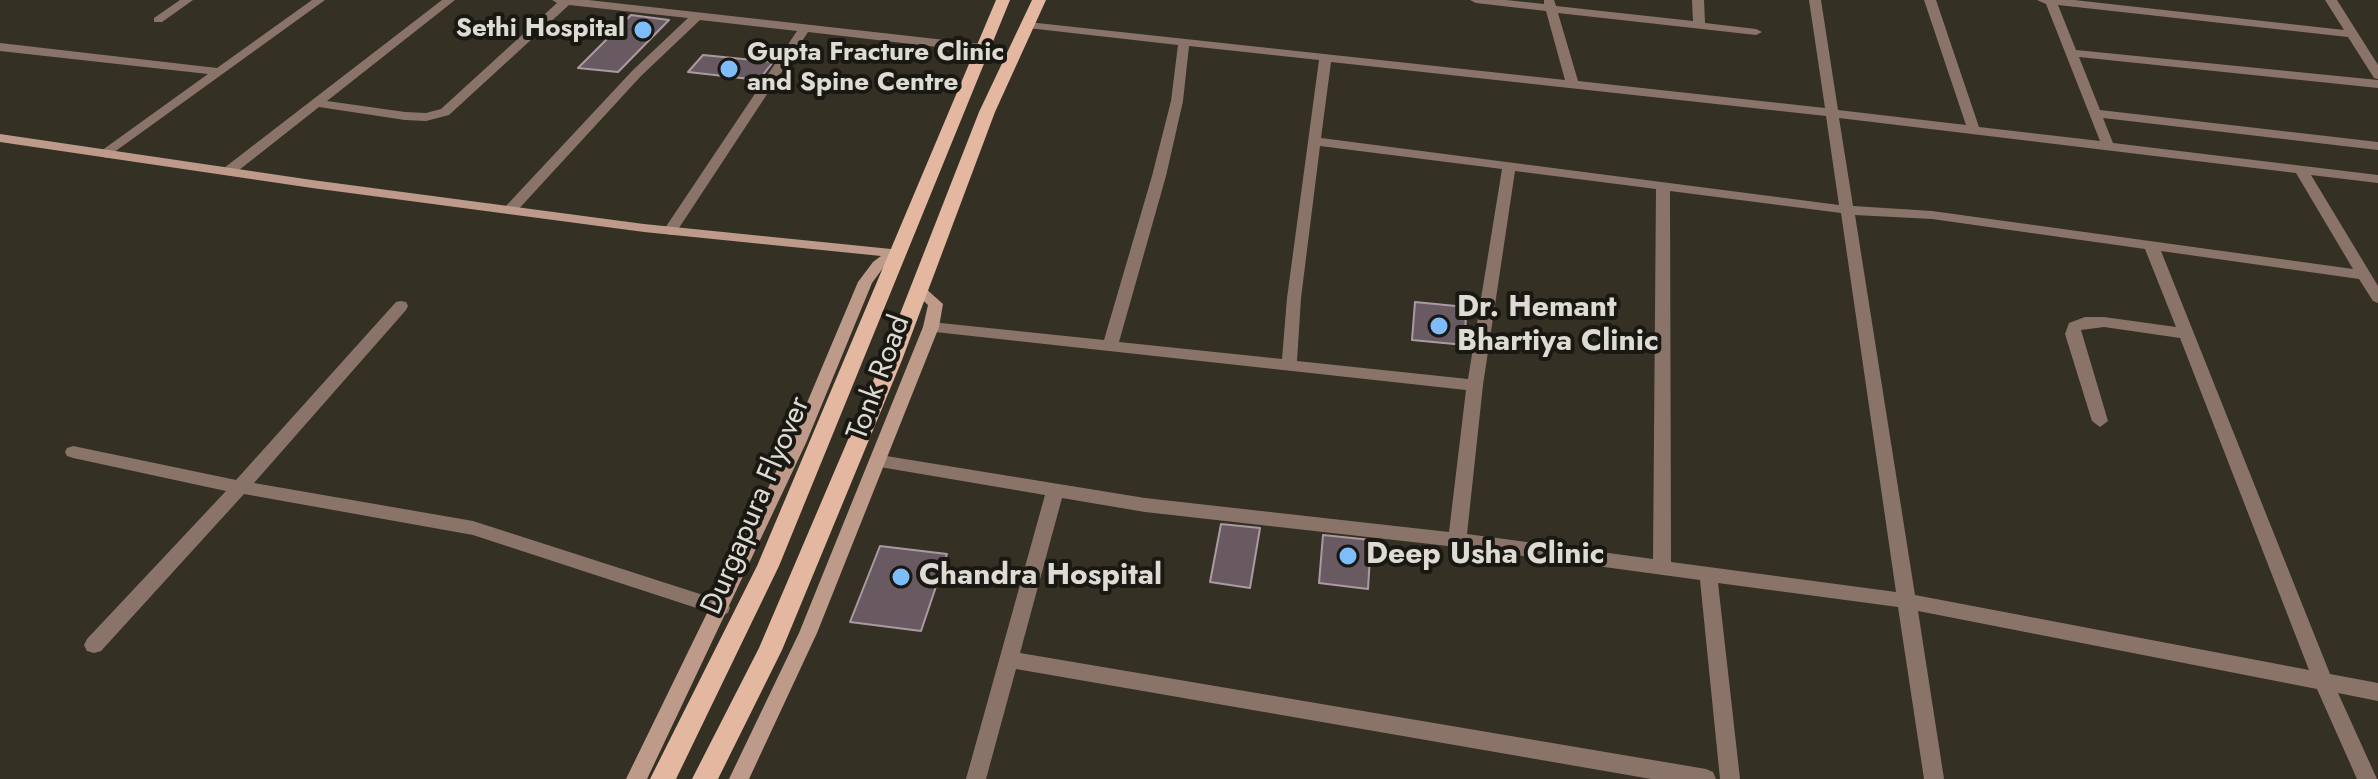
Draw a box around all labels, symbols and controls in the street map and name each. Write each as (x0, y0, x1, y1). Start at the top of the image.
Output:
place label: Sethi Hospital (456, 14, 625, 46)
marker: Sethi Hospital (632, 19, 654, 41)
place label: Gupta Fracture Clinic and Spine Centre (747, 38, 1004, 100)
marker: Gupta Fracture Clinic and Spine Centre (718, 58, 740, 80)
place label: Dr. Hemant Bhartiya Clinic (1457, 291, 1659, 362)
street label: Tonk Road (841, 311, 919, 445)
marker: Dr. Hemant Bhartiya Clinic (1428, 315, 1450, 337)
street label: Durgapura Flyover (695, 392, 819, 620)
place label: Deep Usha Clinic (1366, 538, 1605, 574)
marker: Deep Usha Clinic (1337, 545, 1359, 567)
place label: Chandra Hospital (919, 559, 1162, 595)
marker: Chandra Hospital (890, 566, 912, 588)

